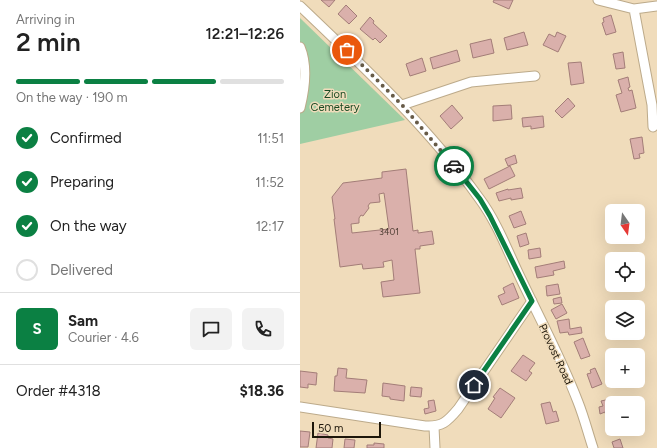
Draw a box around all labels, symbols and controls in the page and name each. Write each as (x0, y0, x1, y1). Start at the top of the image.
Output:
text: Arriving in (16, 12, 75, 27)
text: 12:21–12:26 (206, 25, 284, 43)
text: 2 min (16, 26, 81, 58)
pin (330, 33, 364, 67)
icon: bag (336, 39, 358, 61)
park label: Zion Cemetery (311, 88, 360, 114)
text: On the way · 190 m (16, 90, 128, 105)
icon: check (16, 127, 38, 149)
text: Confirmed (50, 129, 122, 147)
text: 11:51 (257, 131, 284, 146)
courier (434, 146, 474, 186)
icon: car (443, 155, 465, 177)
icon: check (16, 171, 38, 193)
text: Preparing (50, 173, 114, 191)
text: 11:52 (255, 175, 284, 190)
north arrow (605, 204, 645, 244)
map controls (605, 204, 645, 436)
icon: check (16, 215, 38, 237)
text: On the way (50, 217, 127, 235)
text: 12:17 (256, 219, 284, 234)
house number: 3401 (379, 226, 399, 237)
button: locate (605, 252, 645, 292)
text: Delivered (50, 261, 113, 279)
button: layers (605, 300, 645, 340)
button: chat (190, 308, 232, 350)
button: phone (242, 308, 284, 350)
text: Sam (68, 312, 98, 330)
text: S (32, 320, 42, 338)
street label: Provost Road (536, 322, 575, 387)
text: Courier · 4.6 (68, 330, 139, 345)
button: + (605, 348, 645, 388)
pin (457, 368, 491, 402)
icon: home (463, 374, 485, 396)
text: Order #4318 (16, 382, 101, 400)
text: $18.36 (239, 382, 284, 400)
button: − (605, 396, 645, 436)
scale bar (312, 420, 381, 439)
text: 50 m (318, 422, 343, 435)

